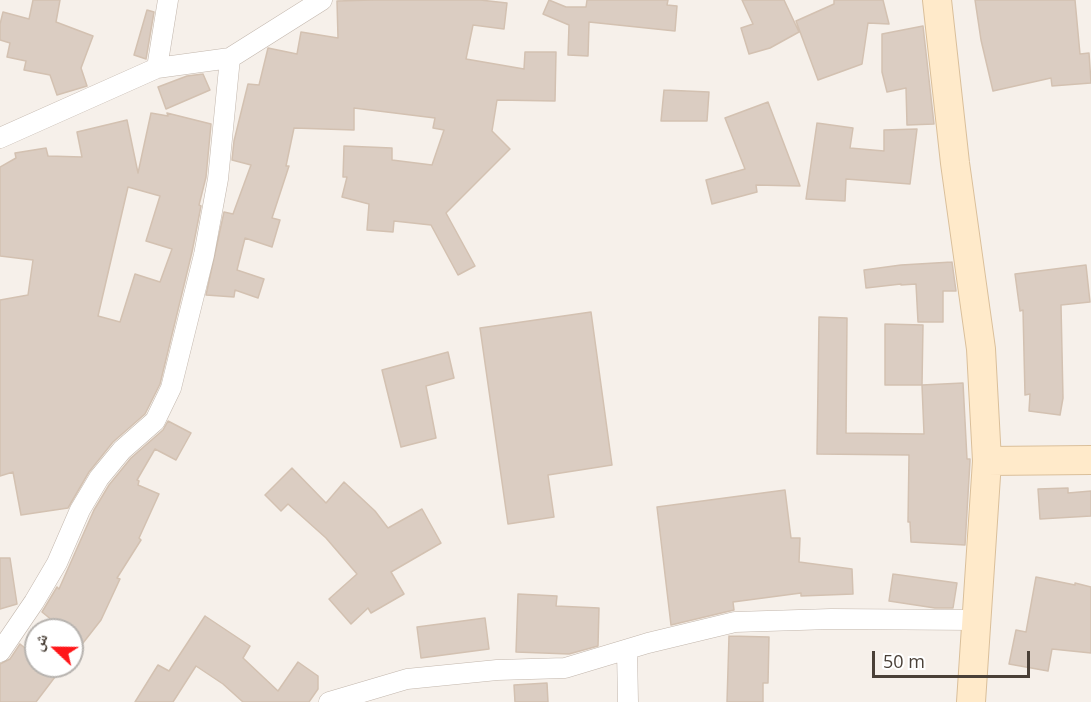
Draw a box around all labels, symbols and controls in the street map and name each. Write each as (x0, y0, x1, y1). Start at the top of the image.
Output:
north arrow (24, 618, 84, 678)
text: ش (26, 630, 53, 654)
scale bar (875, 639, 1032, 677)
text: 50 m (883, 649, 925, 673)

